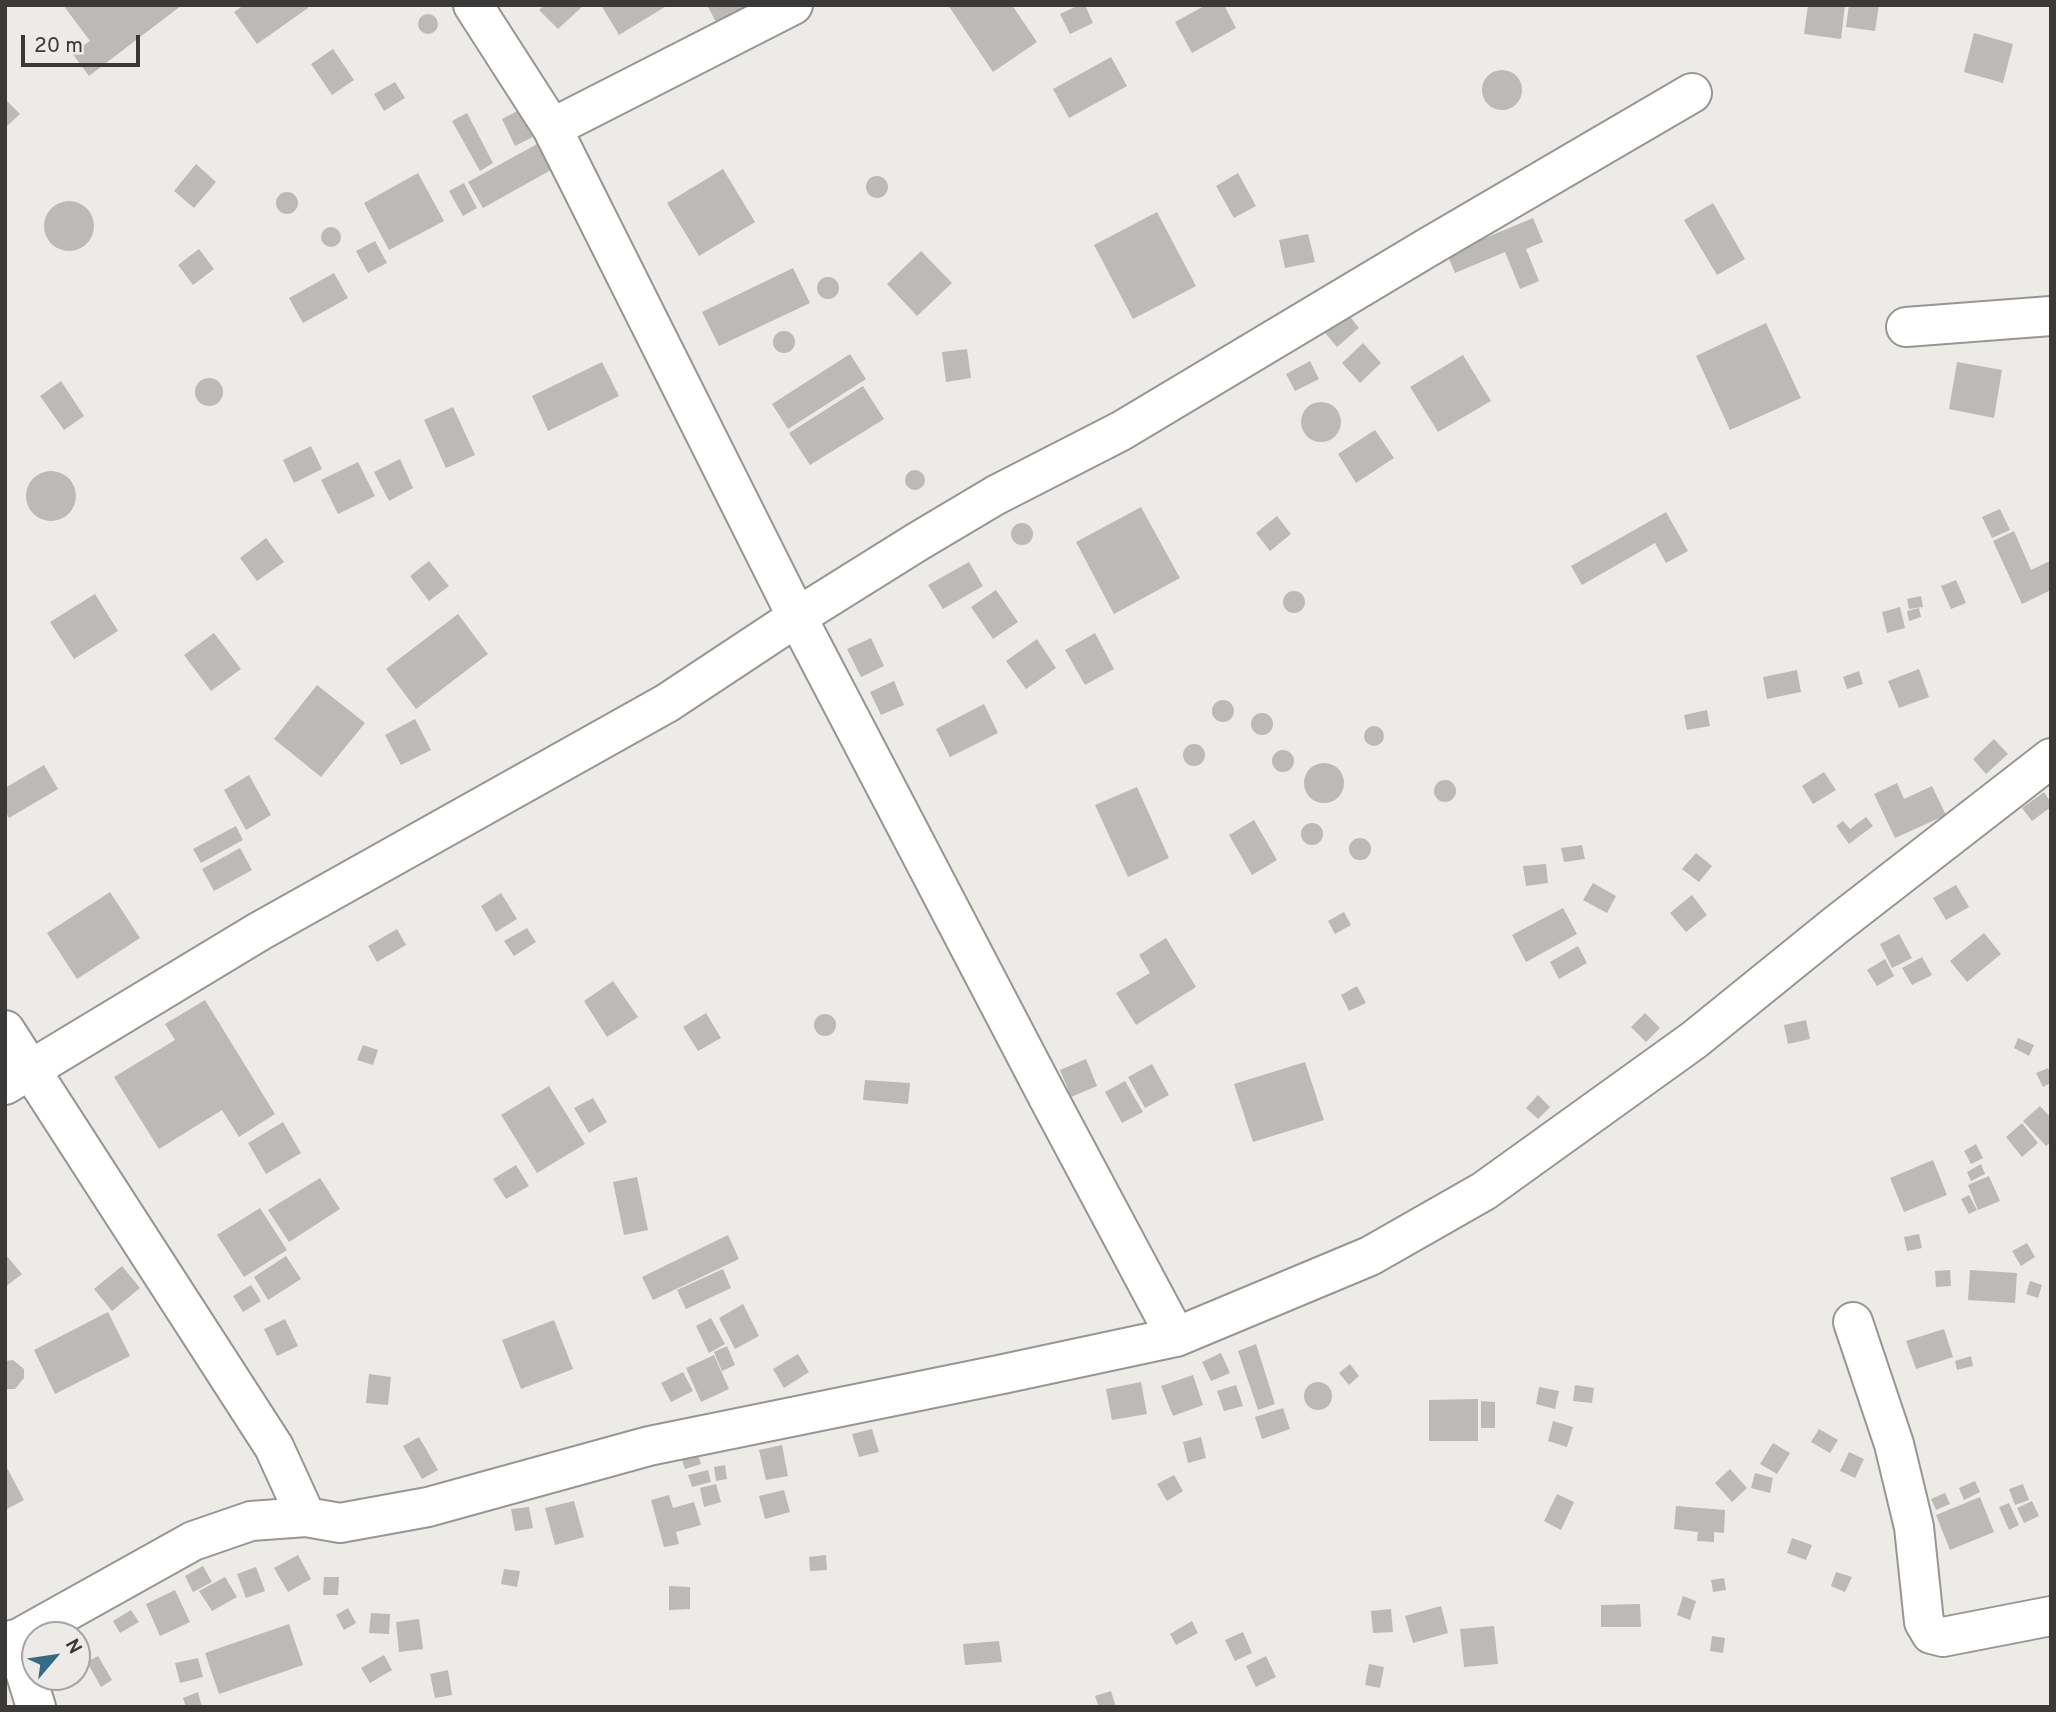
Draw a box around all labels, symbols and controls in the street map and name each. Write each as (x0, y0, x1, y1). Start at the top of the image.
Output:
scale bar (24, 21, 144, 65)
text: 20 m (34, 33, 83, 60)
north arrow (21, 1621, 91, 1691)
text: N (59, 1635, 86, 1659)

